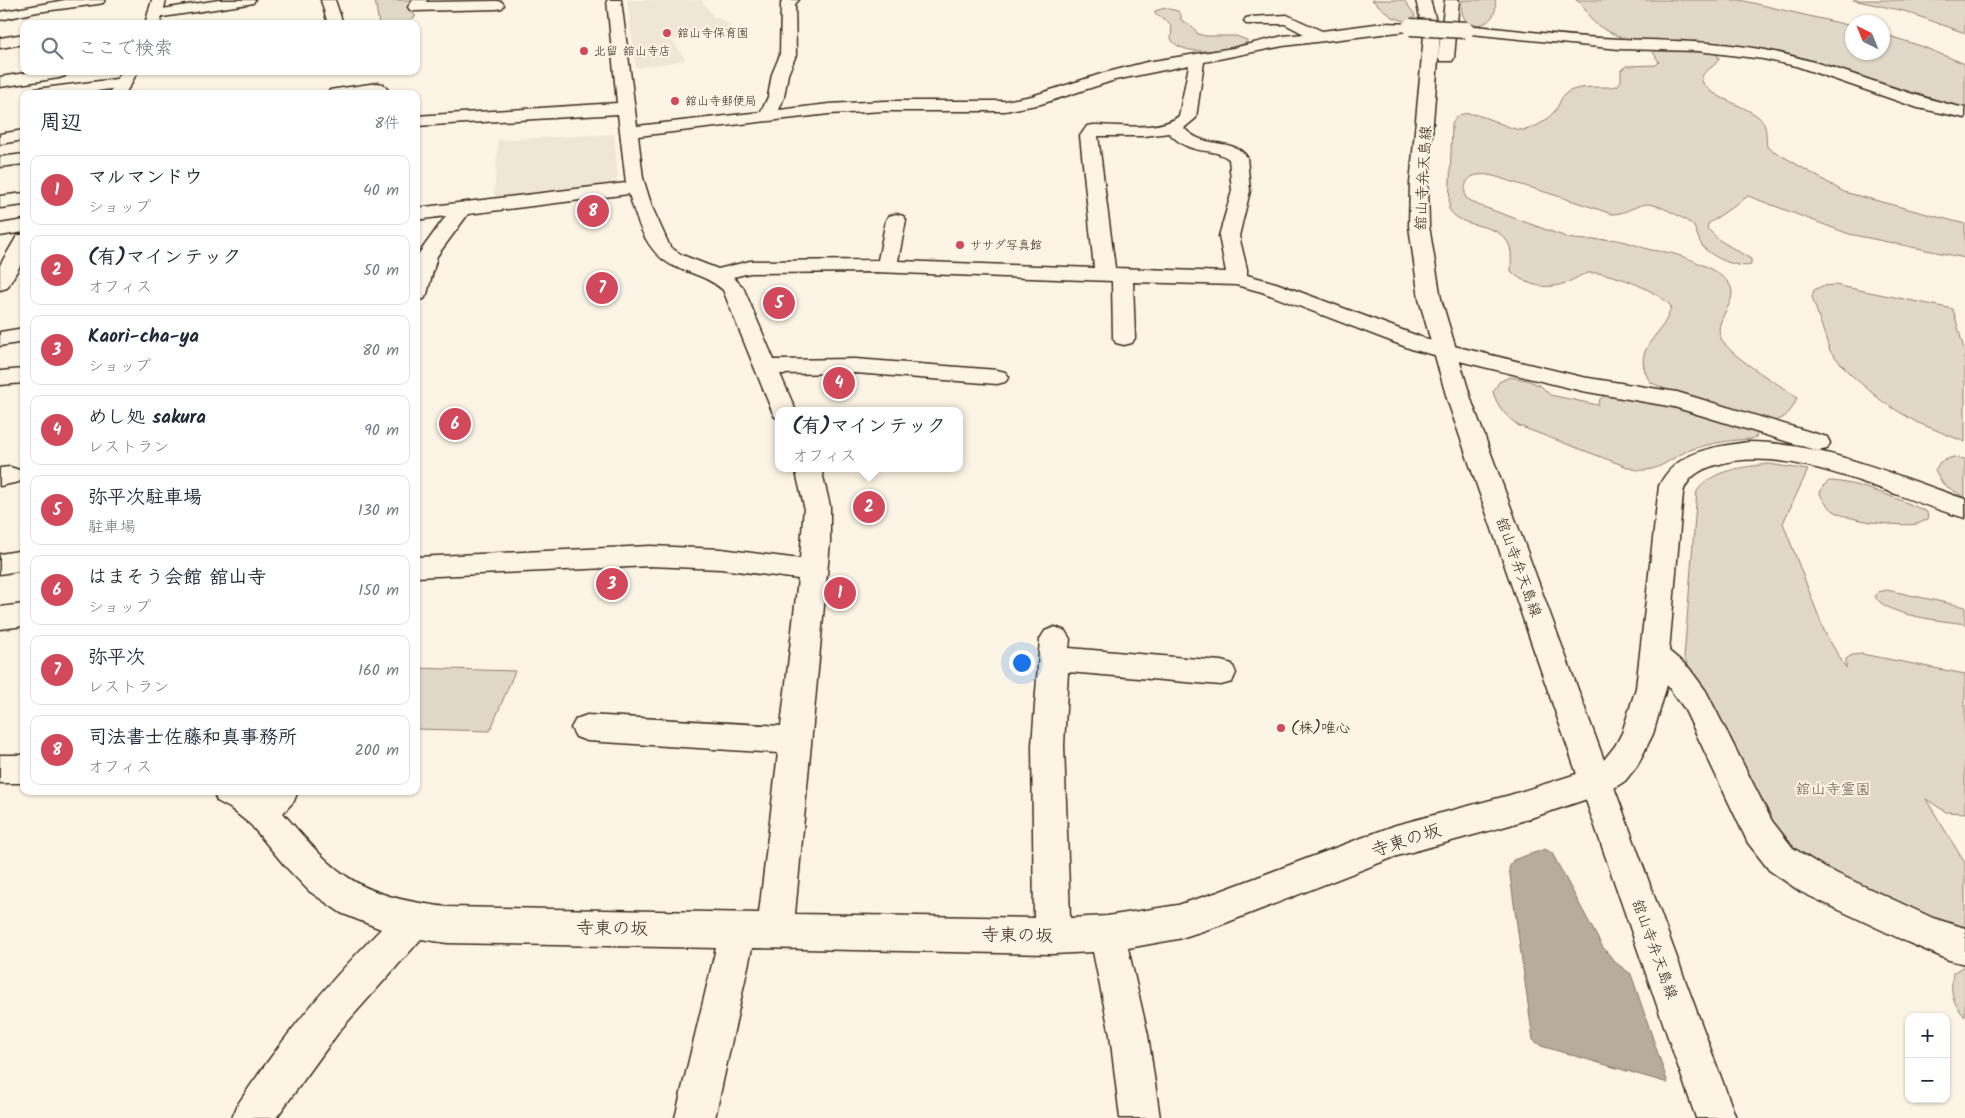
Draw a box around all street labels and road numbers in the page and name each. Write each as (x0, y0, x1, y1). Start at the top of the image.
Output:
street label: 舘山寺弁天島線 (1409, 125, 1439, 231)
street label: 舘山寺弁天島線 (1489, 514, 1547, 621)
street label: 寺東の坂 (1368, 817, 1445, 866)
street label: 舘山寺弁天島線 (1625, 896, 1683, 1003)
street label: 寺東の坂 (576, 914, 648, 945)
street label: 寺東の坂 (981, 921, 1053, 952)

